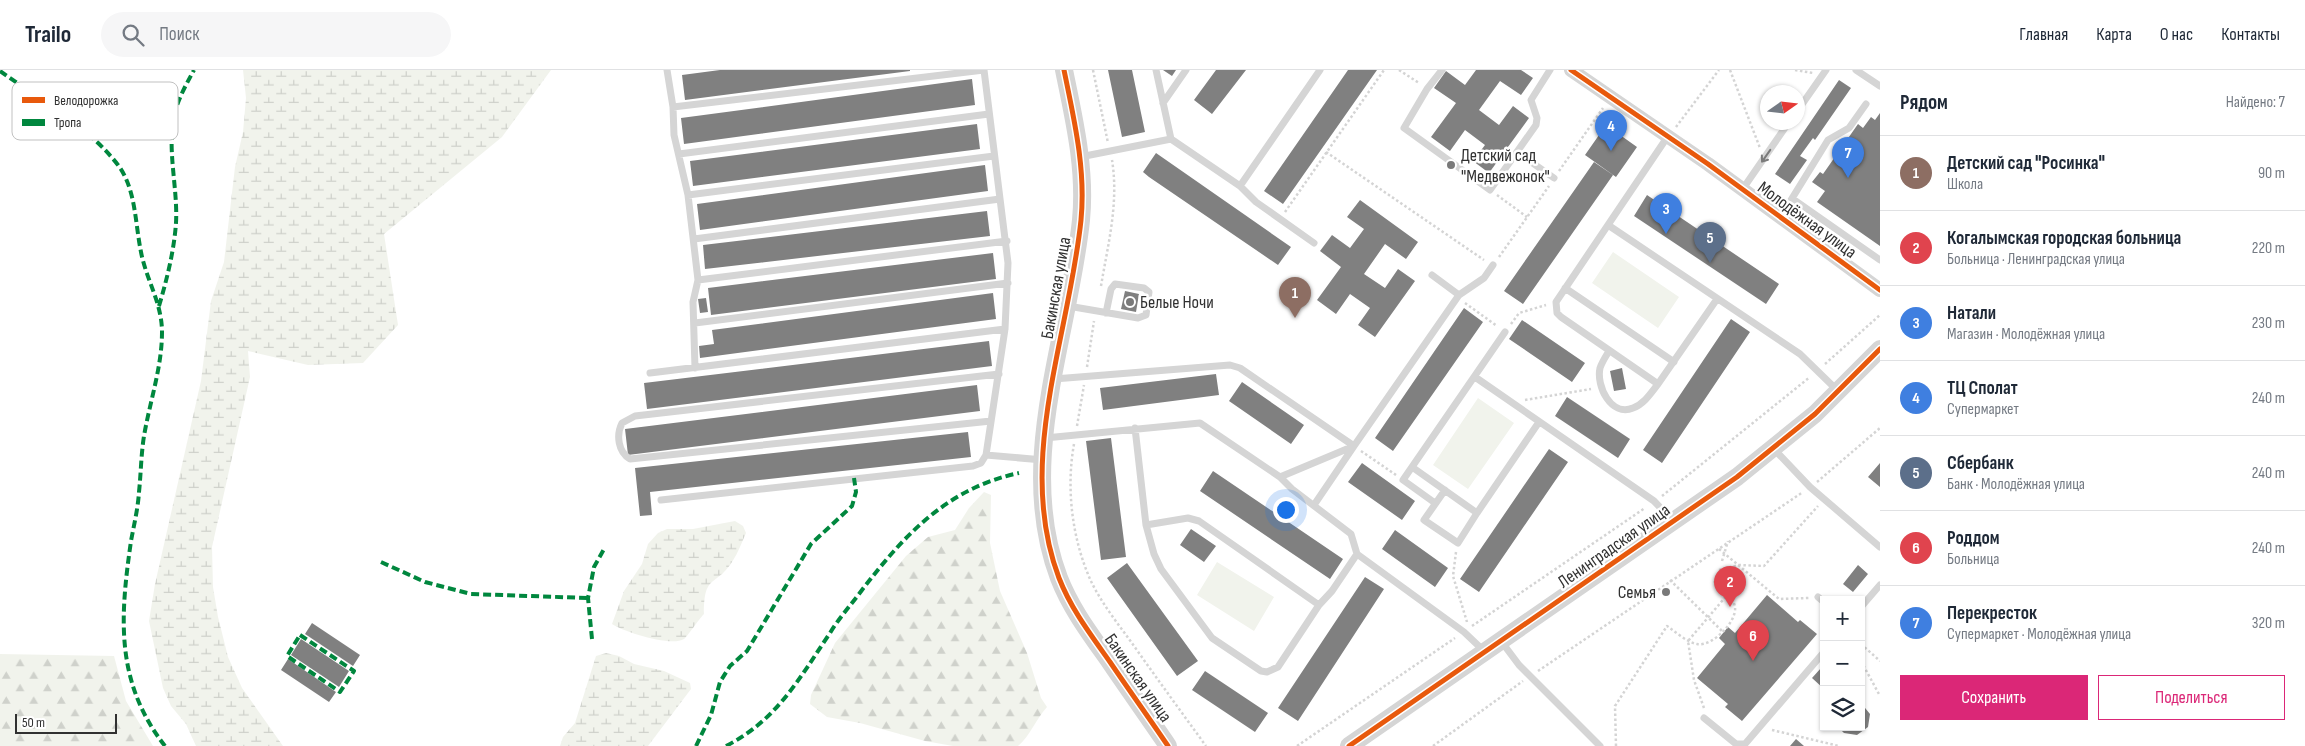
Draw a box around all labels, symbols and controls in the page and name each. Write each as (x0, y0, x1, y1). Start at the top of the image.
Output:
search box (101, 12, 451, 57)
text: Trailo (25, 20, 71, 49)
icon: search (119, 21, 147, 49)
text: Поиск (159, 23, 199, 46)
text: Главная (2019, 24, 2068, 45)
text: Карта (2096, 24, 2132, 45)
text: О нас (2160, 24, 2193, 45)
text: Контакты (2221, 24, 2280, 45)
legend (12, 82, 178, 140)
north arrow (1760, 85, 1805, 130)
text: Рядом (1900, 90, 1948, 115)
text: Велодорожка (54, 92, 118, 109)
text: Найдено: 7 (2226, 93, 2285, 112)
pin: 4 (1595, 110, 1627, 151)
text: Тропа (54, 114, 81, 131)
pin: 7 (1832, 137, 1864, 178)
place label: Детский сад "Медвежонок" (1461, 145, 1550, 187)
one-way arrow (1760, 149, 1771, 163)
text: Детский сад "Росинка" (1947, 152, 2105, 175)
marker: Детский сад "Медвежонок" (1445, 159, 1457, 171)
text: 1 (1913, 164, 1919, 183)
text: 90 m (2258, 164, 2285, 183)
text: Школа (1947, 175, 1983, 194)
street label: Молодёжная улица (1754, 177, 1861, 263)
pin: 3 (1650, 193, 1682, 234)
pin: 5 (1694, 222, 1726, 263)
text: Когалымская городская больница (1947, 227, 2181, 250)
street label: Бакинская улица (1037, 235, 1075, 341)
text: 2 (1912, 239, 1920, 258)
text: 220 m (2252, 239, 2285, 258)
text: Больница · Ленинградская улица (1947, 250, 2125, 269)
pin: 1 (1279, 277, 1311, 318)
place label: Белые Ночи (1140, 292, 1214, 313)
marker: Белые Ночи (1124, 296, 1136, 308)
text: Натали (1947, 302, 1996, 325)
text: 3 (1912, 314, 1920, 333)
text: 230 m (2252, 314, 2285, 333)
text: Магазин · Молодёжная улица (1947, 325, 2105, 344)
text: ТЦ Сполат (1947, 377, 2018, 400)
text: 4 (1912, 389, 1920, 408)
text: 240 m (2252, 389, 2285, 408)
text: Супермаркет (1947, 400, 2019, 419)
text: Сбербанк (1947, 452, 2014, 475)
text: 5 (1912, 464, 1920, 483)
text: 240 m (2252, 464, 2285, 483)
text: Банк · Молодёжная улица (1947, 475, 2085, 494)
your location (1273, 497, 1299, 523)
street label: Ленинградская улица (1554, 499, 1674, 592)
text: Роддом (1947, 527, 2000, 550)
text: 6 (1912, 539, 1920, 558)
text: 240 m (2252, 539, 2285, 558)
text: Больница (1947, 550, 1999, 569)
pin: 2 (1714, 566, 1746, 607)
place label: Семья (1618, 582, 1656, 603)
marker: Семья (1660, 586, 1672, 598)
map controls (1820, 596, 1865, 731)
button: + (1820, 596, 1865, 641)
text: Перекресток (1947, 602, 2037, 625)
text: 7 (1913, 614, 1919, 633)
text: 320 m (2252, 614, 2285, 633)
pin: 6 (1737, 620, 1769, 661)
text: Супермаркет · Молодёжная улица (1947, 625, 2131, 644)
street label: Бакинская улица (1100, 630, 1176, 726)
button: − (1820, 641, 1865, 686)
button: Сохранить (1900, 675, 2088, 720)
button: Поделиться (2098, 675, 2285, 720)
button: layers (1820, 686, 1865, 731)
scale bar (15, 711, 118, 734)
text: 50 m (22, 714, 45, 731)

